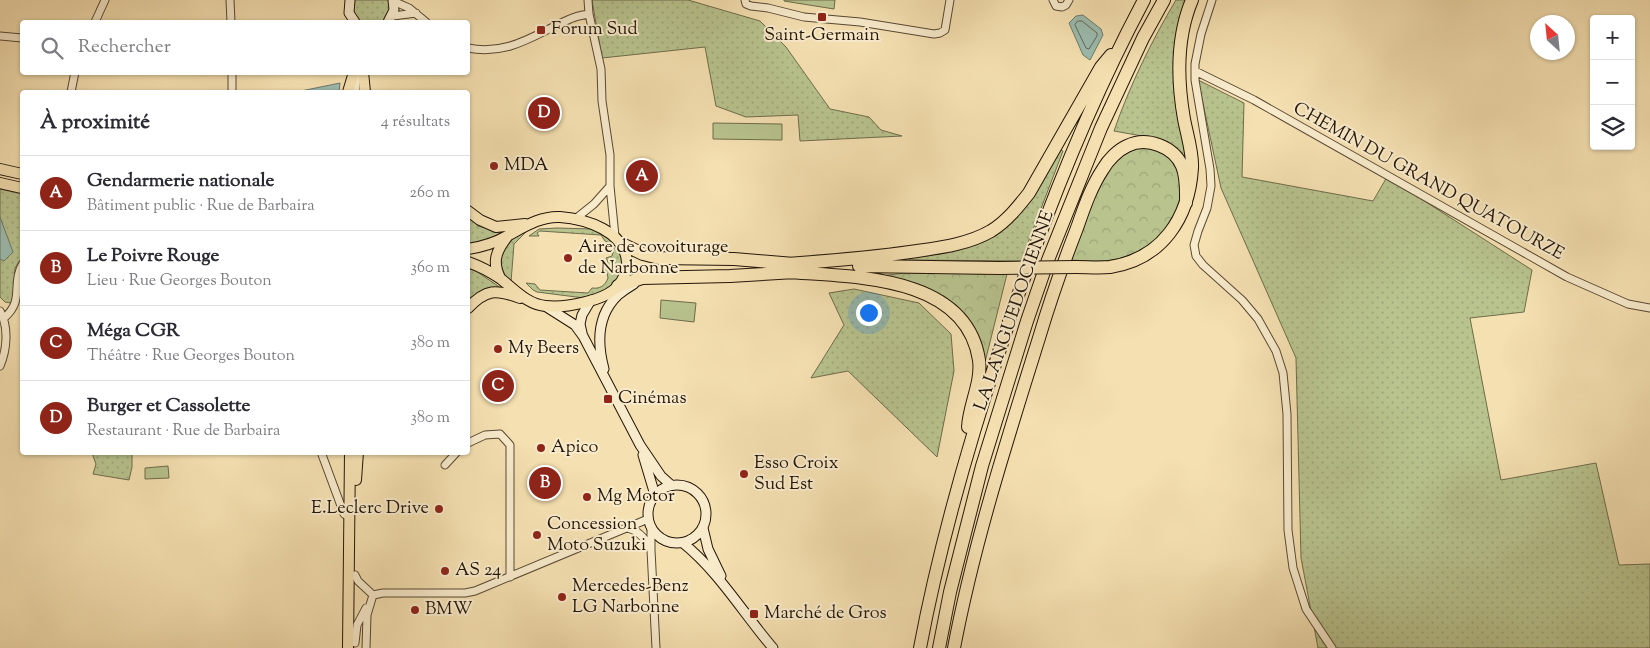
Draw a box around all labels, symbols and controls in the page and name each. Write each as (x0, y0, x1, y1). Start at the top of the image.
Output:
marker: Saint-Germain (816, 11, 828, 23)
north arrow (1530, 15, 1575, 60)
map controls (1590, 15, 1635, 150)
button: + (1590, 15, 1635, 60)
place label: Forum Sud (551, 17, 638, 43)
search box (20, 20, 470, 75)
place label: Saint-Germain (764, 23, 880, 49)
marker: Forum Sud (535, 24, 547, 36)
icon: search (38, 34, 66, 62)
text: Rechercher (78, 34, 171, 61)
button: − (1590, 60, 1635, 105)
pin: D (528, 94, 560, 132)
street label: CHEMIN DU GRAND QUATOURZE (1288, 96, 1568, 268)
button: layers (1590, 105, 1635, 150)
text: À proximité (40, 108, 150, 138)
text: 4 résultats (381, 111, 450, 134)
place label: MDA (504, 153, 549, 179)
pin: A (626, 157, 658, 195)
marker: MDA (488, 160, 500, 172)
text: Gendarmerie nationale (87, 168, 274, 195)
text: A (50, 182, 63, 205)
text: 260 m (409, 182, 450, 205)
text: Bâtiment public · Rue de Barbaira (87, 195, 315, 218)
street label: LA LANGUEDOCIENNE (969, 207, 1062, 414)
place label: Aire de covoiturage de Narbonne (578, 235, 728, 282)
text: Le Poivre Rouge (87, 243, 219, 270)
marker: Aire de covoiturage de Narbonne (562, 252, 574, 264)
text: B (51, 257, 61, 280)
text: 360 m (411, 257, 450, 280)
text: Lieu · Rue Georges Bouton (87, 270, 272, 293)
your location (856, 300, 882, 326)
text: Méga CGR (87, 318, 180, 345)
text: C (50, 332, 62, 355)
text: 380 m (410, 332, 450, 355)
place label: My Beers (508, 336, 579, 362)
marker: My Beers (492, 343, 504, 355)
text: Théâtre · Rue Georges Bouton (87, 345, 295, 368)
pin: C (482, 367, 514, 405)
place label: Cinémas (618, 386, 686, 412)
text: Burger et Cassolette (87, 393, 250, 420)
marker: Cinémas (602, 393, 614, 405)
text: D (50, 407, 62, 430)
text: 380 m (410, 407, 450, 430)
text: Restaurant · Rue de Barbaira (87, 420, 281, 443)
place label: Apico (551, 435, 599, 461)
marker: Apico (535, 442, 547, 454)
place label: Esso Croix Sud Est (754, 451, 839, 498)
pin: B (529, 464, 561, 502)
marker: Esso Croix Sud Est (738, 468, 750, 480)
place label: Mg Motor (597, 484, 675, 510)
marker: Mg Motor (581, 491, 593, 503)
place label: E.Leclerc Drive (311, 496, 429, 522)
marker: E.Leclerc Drive (433, 503, 445, 515)
place label: Concession Moto Suzuki (547, 512, 646, 559)
marker: Concession Moto Suzuki (531, 529, 543, 541)
place label: AS 24 (455, 558, 501, 584)
marker: AS 24 (439, 565, 451, 577)
place label: Mercedes-Benz LG Narbonne (572, 574, 689, 621)
marker: Mercedes-Benz LG Narbonne (556, 591, 568, 603)
place label: BMW (425, 597, 473, 623)
place label: Marché de Gros (764, 601, 887, 627)
marker: BMW (409, 604, 421, 616)
marker: Marché de Gros (748, 608, 760, 620)

